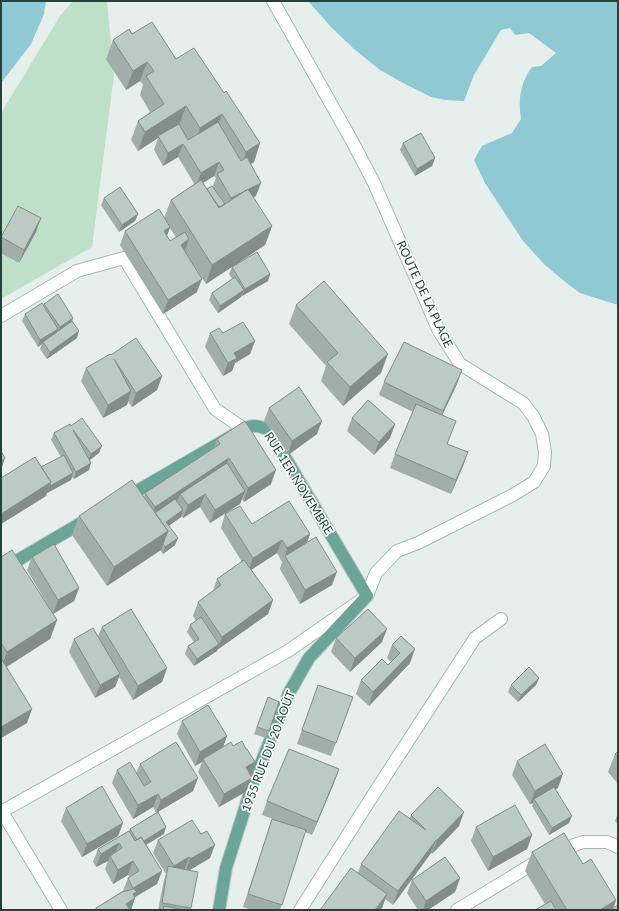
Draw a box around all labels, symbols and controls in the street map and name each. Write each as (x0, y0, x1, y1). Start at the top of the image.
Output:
street label: ROUTE DE LA PLAGE (394, 238, 456, 350)
street label: RUE 1ER NOVEMBRE (261, 429, 337, 537)
street label: 1955 RUE DU 20 AOÛT (238, 688, 298, 814)

